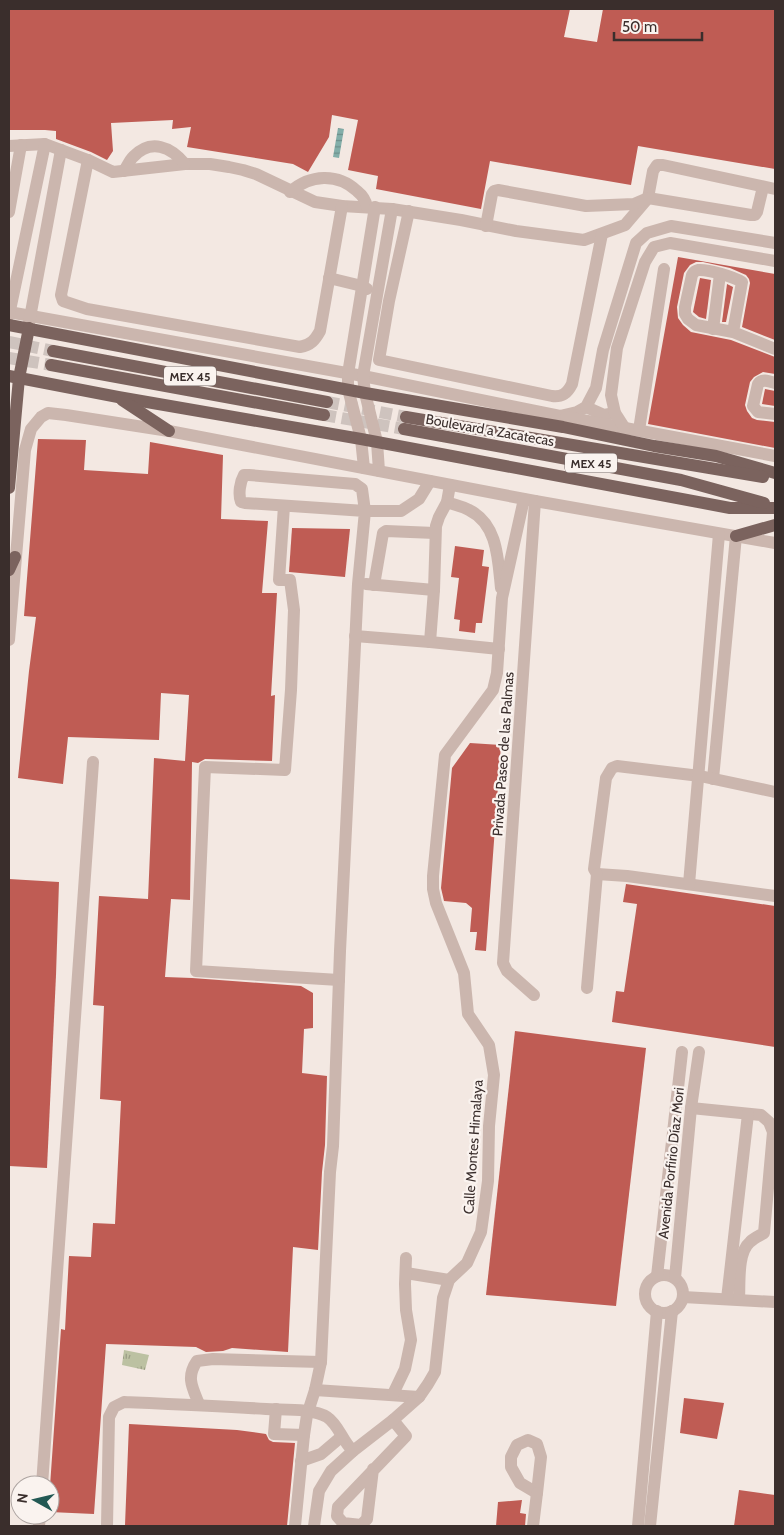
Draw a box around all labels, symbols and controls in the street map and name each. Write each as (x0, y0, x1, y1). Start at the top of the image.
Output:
scale bar (614, 10, 702, 42)
text: 50 m (622, 18, 657, 36)
road number: MEX 45 (164, 366, 216, 386)
street label: Boulevard a Zacatecas (424, 410, 556, 450)
road number: MEX 45 (565, 453, 617, 472)
street label: Privada Paseo de las Palmas (488, 671, 518, 837)
street label: Calle Montes Himalaya (459, 1079, 487, 1215)
street label: Avenida Porfirio Díaz Mori (654, 1086, 688, 1240)
north arrow (10, 1475, 60, 1525)
text: N (13, 1492, 32, 1504)

